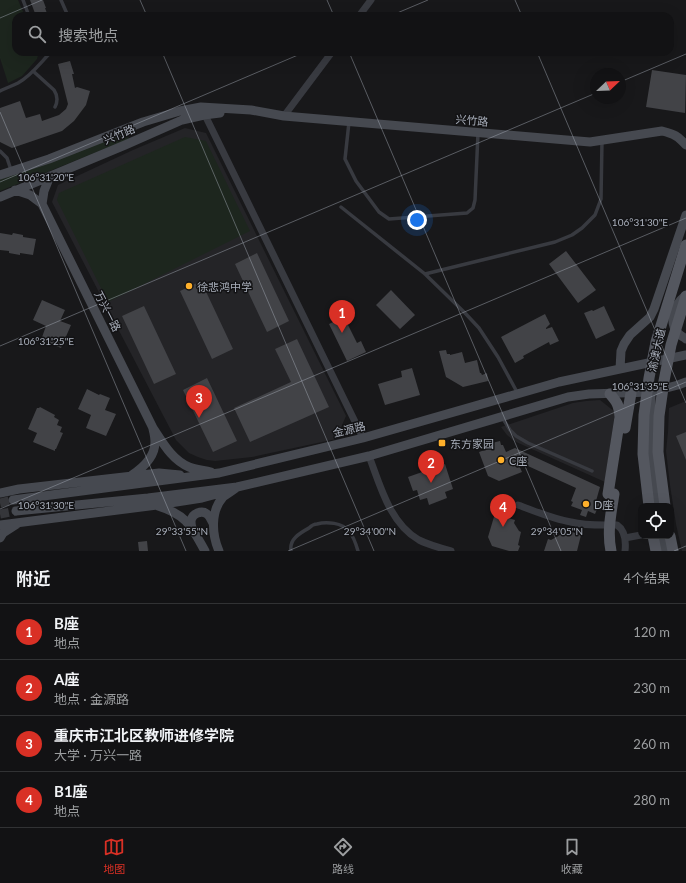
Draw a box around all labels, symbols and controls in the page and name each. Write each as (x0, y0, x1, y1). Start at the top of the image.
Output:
search box (12, 12, 674, 56)
icon: search (26, 23, 48, 45)
text: 搜索地点 (58, 26, 118, 44)
north arrow (590, 68, 626, 104)
street label: 兴竹路 (455, 112, 489, 128)
street label: 兴竹路 (101, 122, 137, 146)
text: 106°31'20"E (18, 171, 74, 183)
your location (407, 210, 427, 230)
text: 106°31'30"E (612, 216, 668, 228)
place label: 徐悲鸿中学 (197, 280, 252, 293)
marker: 徐悲鸿中学 (184, 281, 194, 291)
street label: 万兴一路 (92, 288, 124, 334)
pin: 1 (329, 300, 355, 333)
street label: 渝澳大道 (645, 327, 667, 373)
text: 106°31'25"E (18, 335, 74, 347)
text: 106°31'35"E (612, 380, 668, 392)
pin: 3 (186, 385, 212, 418)
street label: 金源路 (331, 419, 367, 439)
place label: 东方家园 (450, 437, 494, 450)
marker: 东方家园 (437, 438, 447, 448)
pin: 2 (418, 450, 444, 483)
place label: C座 (509, 454, 527, 467)
marker: C座 (496, 455, 506, 465)
pin: 4 (490, 494, 516, 527)
place label: D座 (594, 498, 613, 511)
text: 106°31'30"E (18, 499, 74, 511)
marker: D座 (581, 499, 591, 509)
map controls (638, 503, 674, 539)
button: locate (638, 503, 674, 539)
text: 29°33'55"N (156, 525, 208, 537)
text: 29°34'00"N (344, 525, 396, 537)
text: 29°34'05"N (531, 525, 583, 537)
text: 附近 (16, 568, 50, 589)
text: 4个结果 (623, 570, 670, 586)
text: B座 (54, 614, 79, 632)
text: 1 (25, 624, 33, 640)
text: 120 m (633, 624, 670, 640)
text: 地点 (54, 635, 80, 651)
text: A座 (54, 670, 79, 688)
text: 2 (25, 680, 33, 696)
text: 230 m (633, 680, 670, 696)
text: 地点 · 金源路 (54, 691, 129, 707)
text: 重庆市江北区教师进修学院 (54, 726, 234, 744)
text: 3 (25, 736, 33, 752)
text: 260 m (633, 736, 670, 752)
text: 大学 · 万兴一路 (54, 747, 142, 763)
text: B1座 (54, 782, 88, 800)
text: 4 (25, 792, 33, 808)
text: 280 m (633, 792, 670, 808)
text: 地点 (54, 803, 80, 819)
tab: 地图 (103, 836, 125, 876)
tab: 路线 (332, 836, 354, 876)
tab: 收藏 (561, 836, 583, 876)

